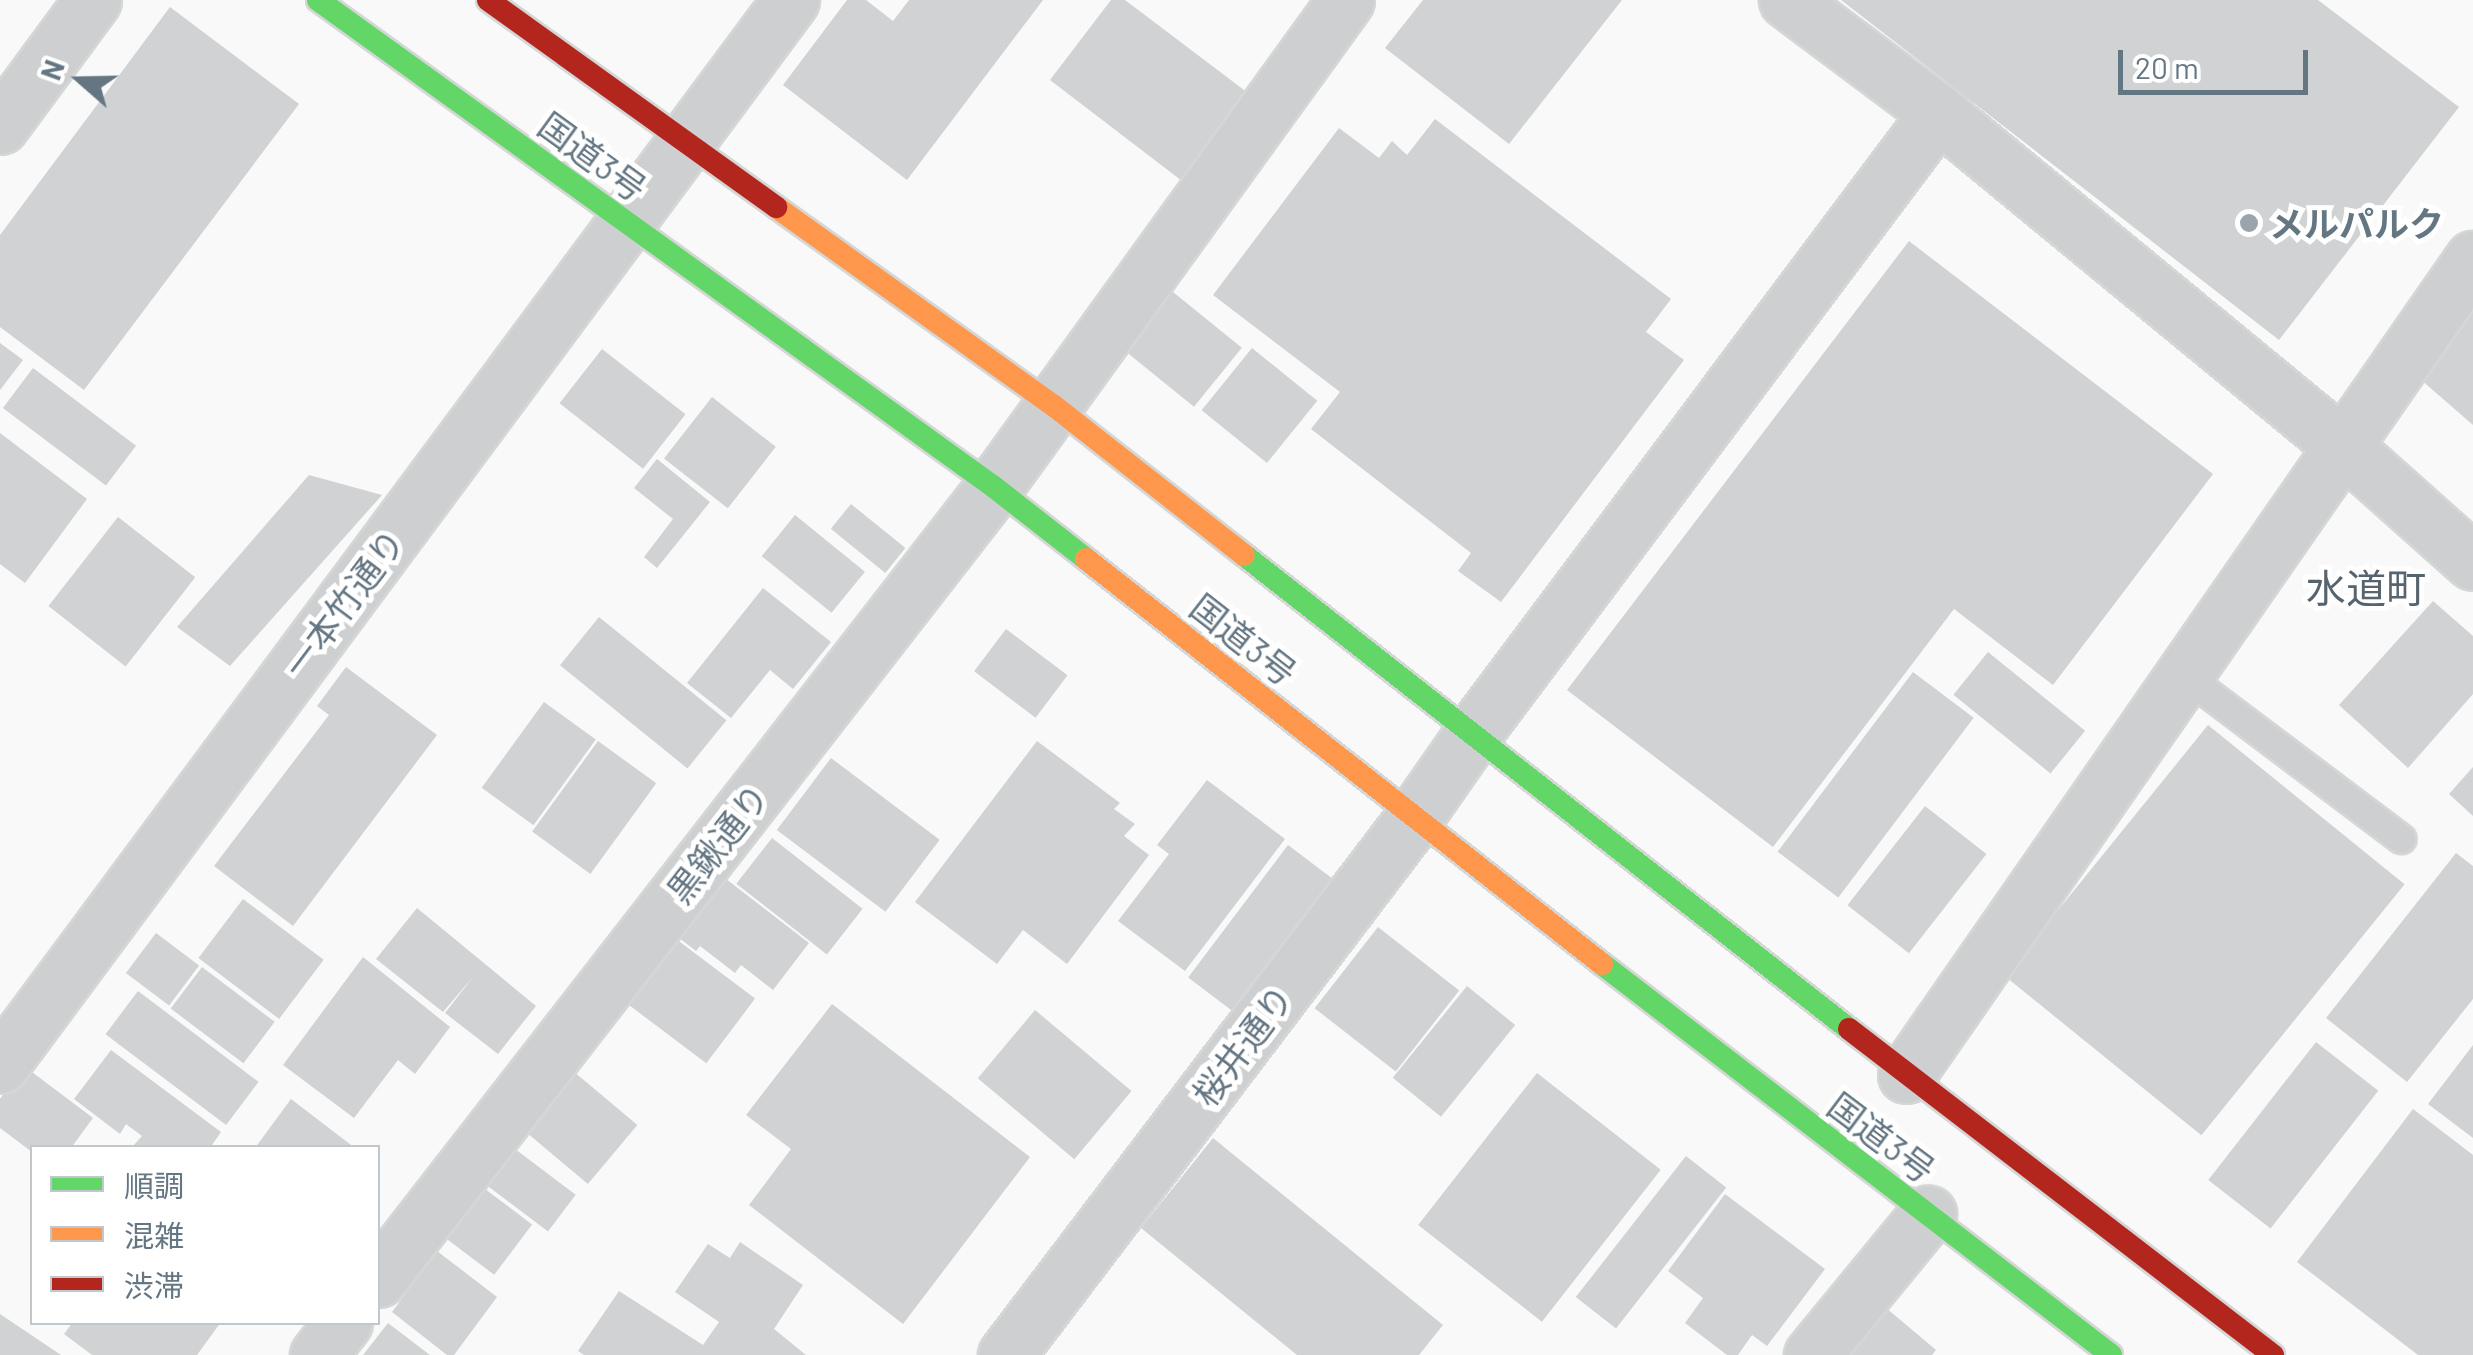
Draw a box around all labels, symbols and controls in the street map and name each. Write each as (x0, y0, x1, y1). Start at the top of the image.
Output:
north arrow (30, 30, 130, 130)
scale bar (2123, 30, 2313, 92)
text: 20 m (2135, 49, 2199, 85)
text: N (33, 55, 71, 84)
street label: 国道3号 (531, 103, 655, 209)
place label: メルパルク (2269, 202, 2444, 244)
marker: メルパルク (2238, 212, 2260, 234)
street label: 一本竹通り (274, 520, 412, 686)
district label: 水道町 (2306, 563, 2426, 611)
street label: 国道3号 (1183, 585, 1305, 693)
street label: 黒鍬通り (657, 775, 777, 911)
street label: 桜井通り (1183, 976, 1301, 1114)
street label: 国道3号 (1820, 1083, 1944, 1191)
legend (30, 1145, 380, 1325)
text: 順調 (124, 1167, 184, 1203)
text: 混雑 (124, 1217, 184, 1253)
text: 渋滞 (124, 1267, 184, 1303)

